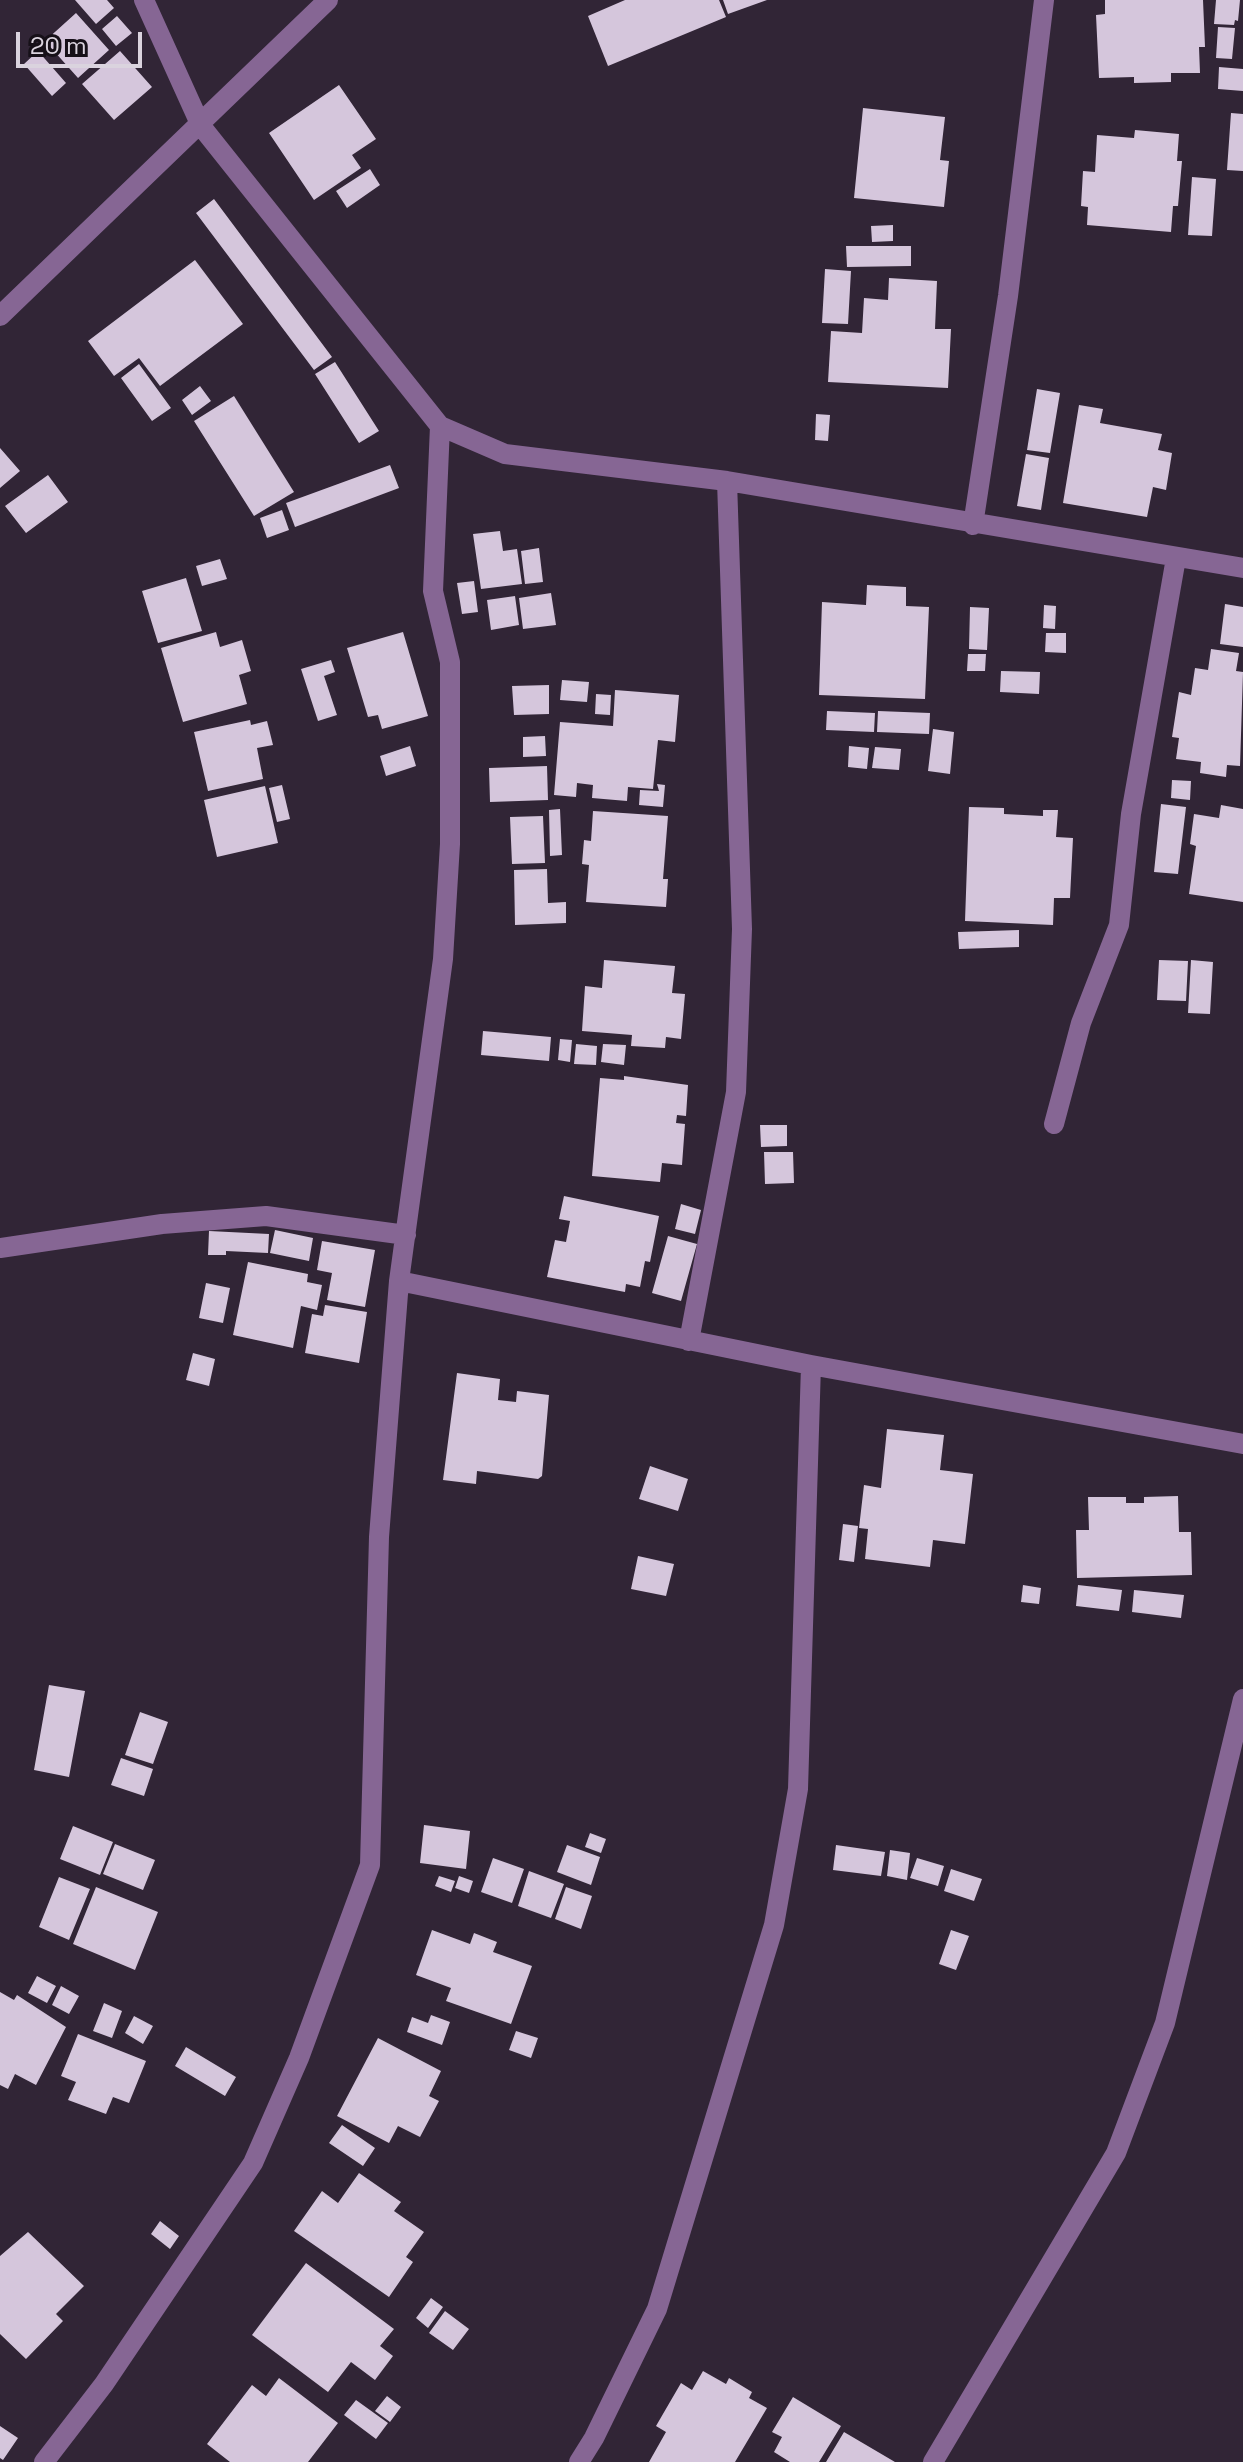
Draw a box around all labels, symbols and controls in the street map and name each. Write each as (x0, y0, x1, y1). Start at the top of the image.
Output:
scale bar (20, 16, 146, 66)
text: 20 m (30, 30, 87, 61)

